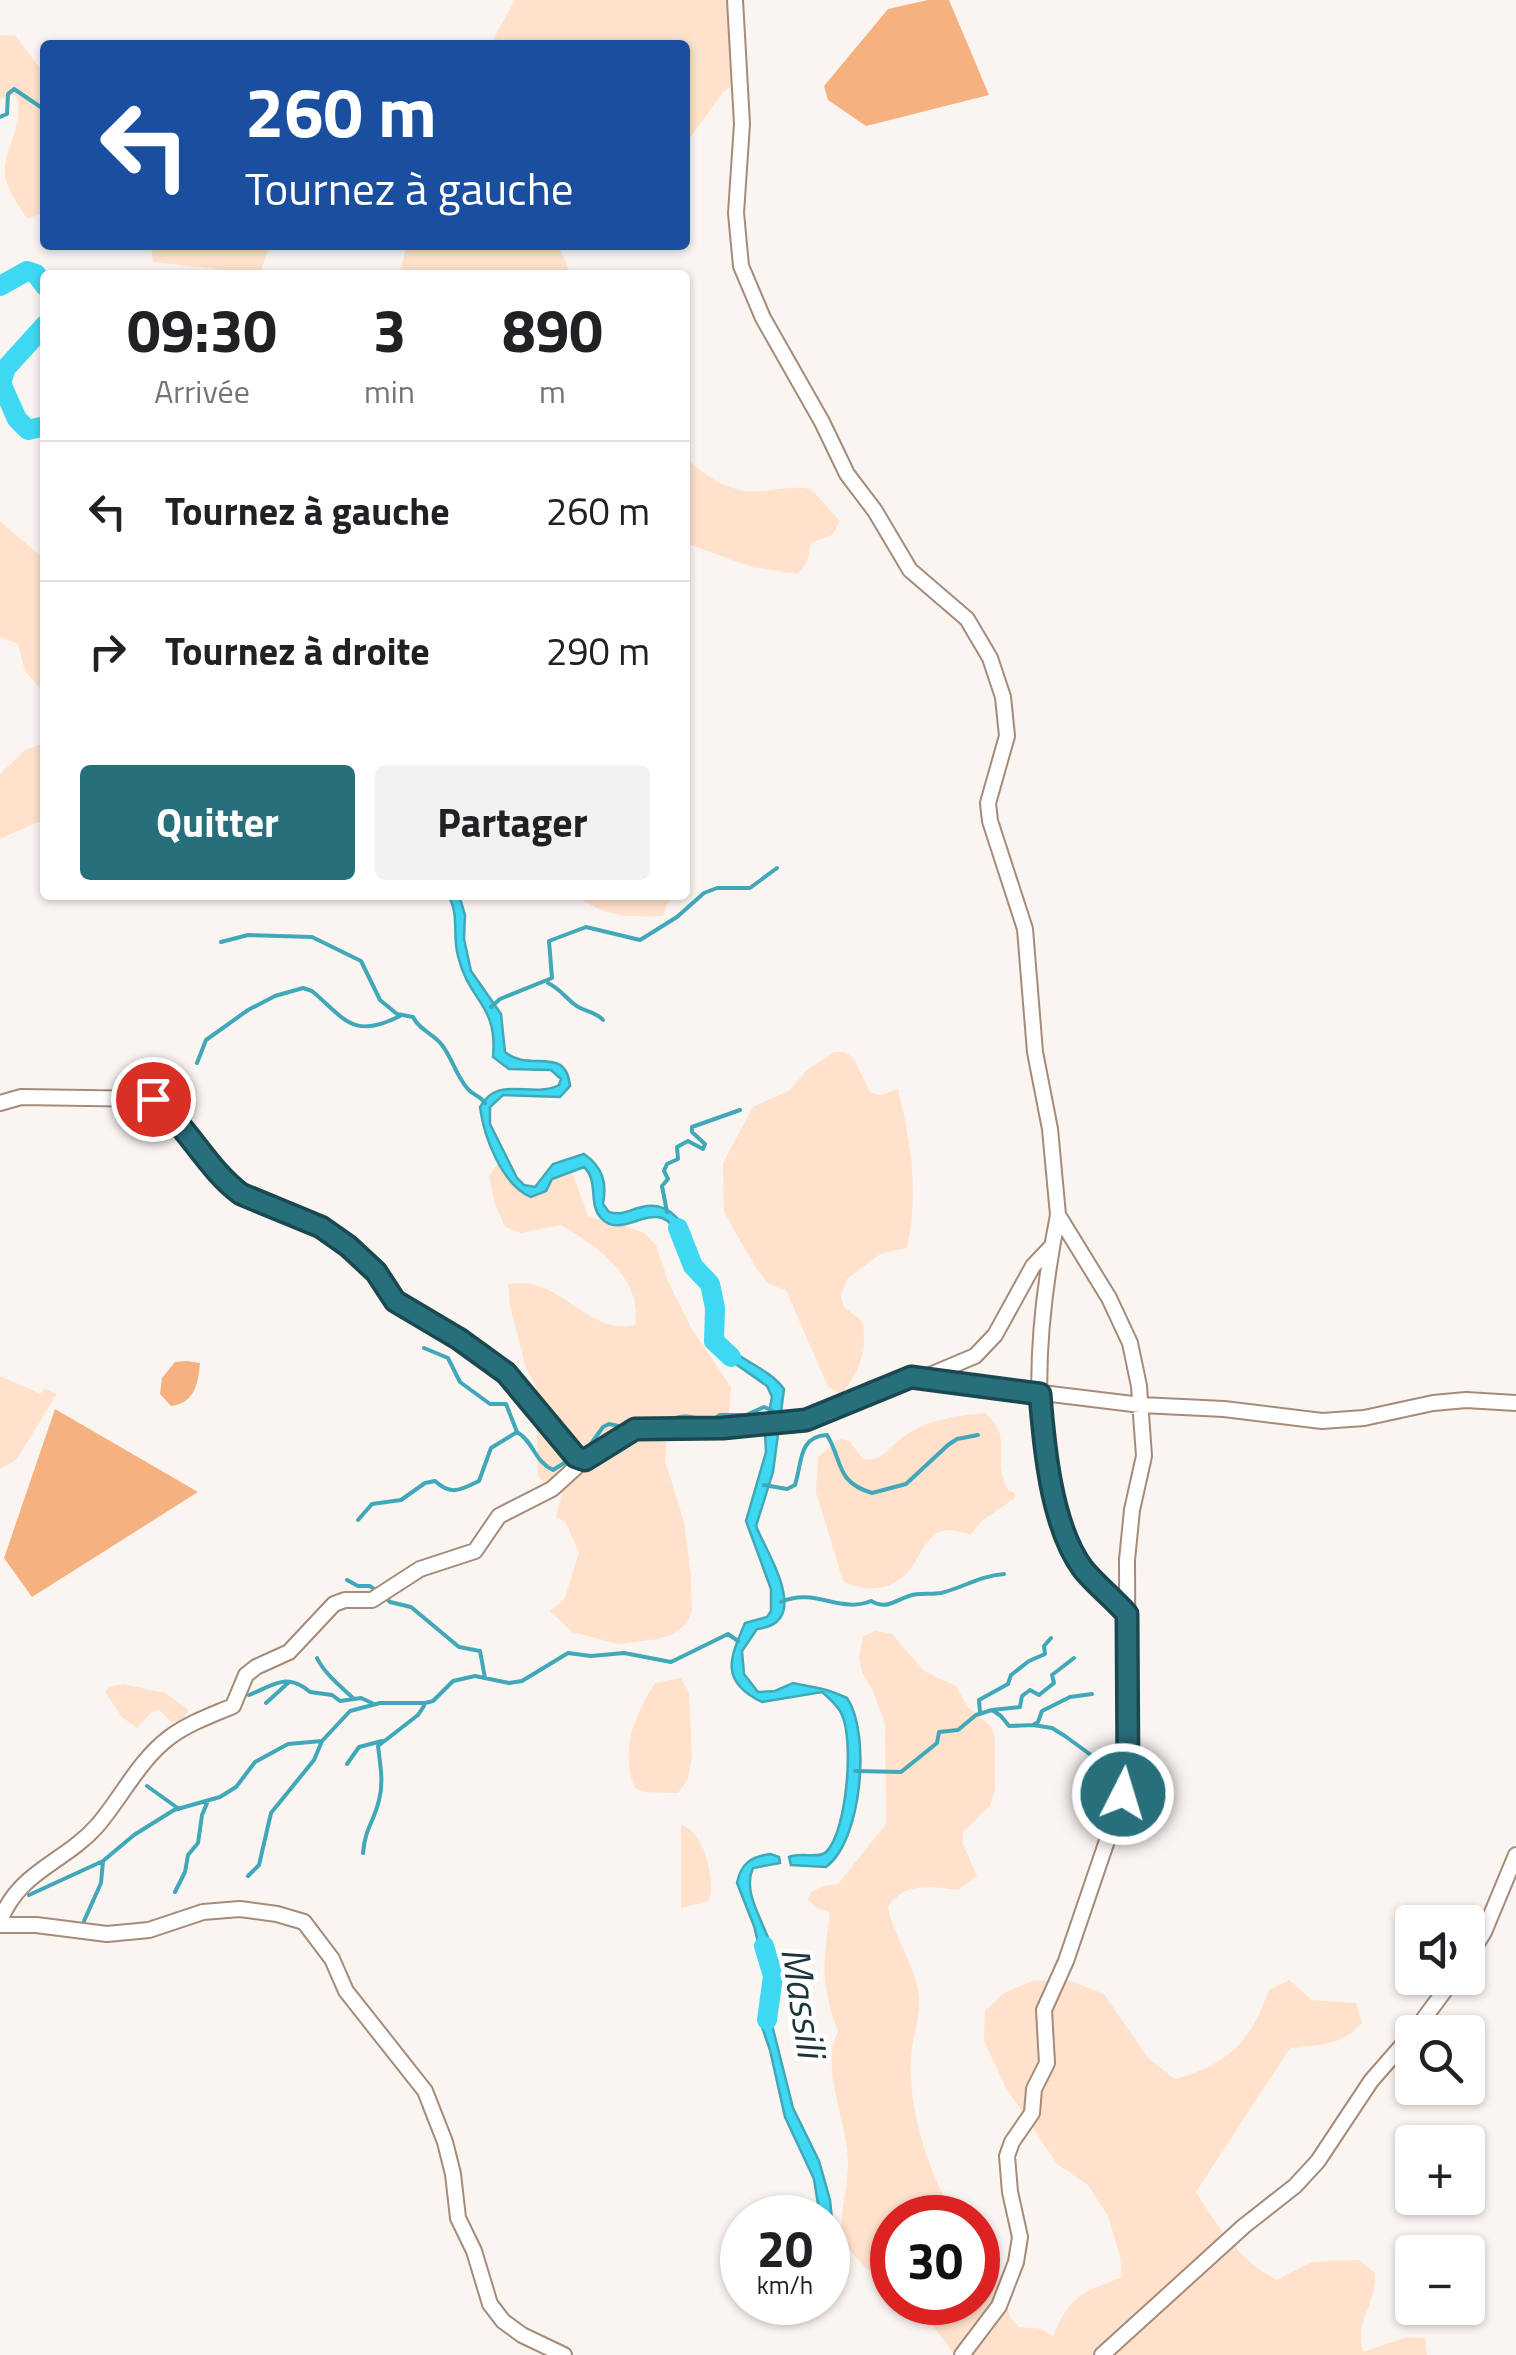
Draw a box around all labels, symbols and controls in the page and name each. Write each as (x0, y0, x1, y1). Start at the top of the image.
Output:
text: 260 m (245, 58, 437, 164)
icon: left (80, 80, 210, 210)
text: Tournez à gauche (245, 154, 574, 222)
text: 09:30 (127, 284, 277, 375)
text: 3 (373, 284, 406, 375)
text: 890 (502, 284, 603, 375)
text: Arrivée (154, 367, 250, 415)
text: min (364, 367, 415, 415)
text: m (539, 367, 566, 415)
text: Tournez à gauche (165, 482, 450, 540)
text: 260 m (546, 482, 650, 540)
icon: left (80, 484, 135, 539)
text: Tournez à droite (165, 622, 430, 680)
text: 290 m (546, 622, 650, 680)
icon: right (80, 624, 135, 679)
button: Quitter (80, 765, 355, 880)
button: Partager (375, 765, 650, 880)
pin (111, 1057, 196, 1142)
icon: arrive (126, 1072, 181, 1127)
position arrow (1071, 1742, 1175, 1846)
map controls (1395, 1905, 1485, 2325)
button: sound (1395, 1905, 1485, 1995)
water label: Massili (765, 1943, 844, 2066)
button: search (1395, 2015, 1485, 2105)
button: + (1395, 2125, 1485, 2215)
speed limit sign: 30 (870, 2195, 1000, 2325)
text: 20 (757, 2210, 813, 2286)
button: − (1395, 2235, 1485, 2325)
text: km/h (757, 2266, 813, 2304)

